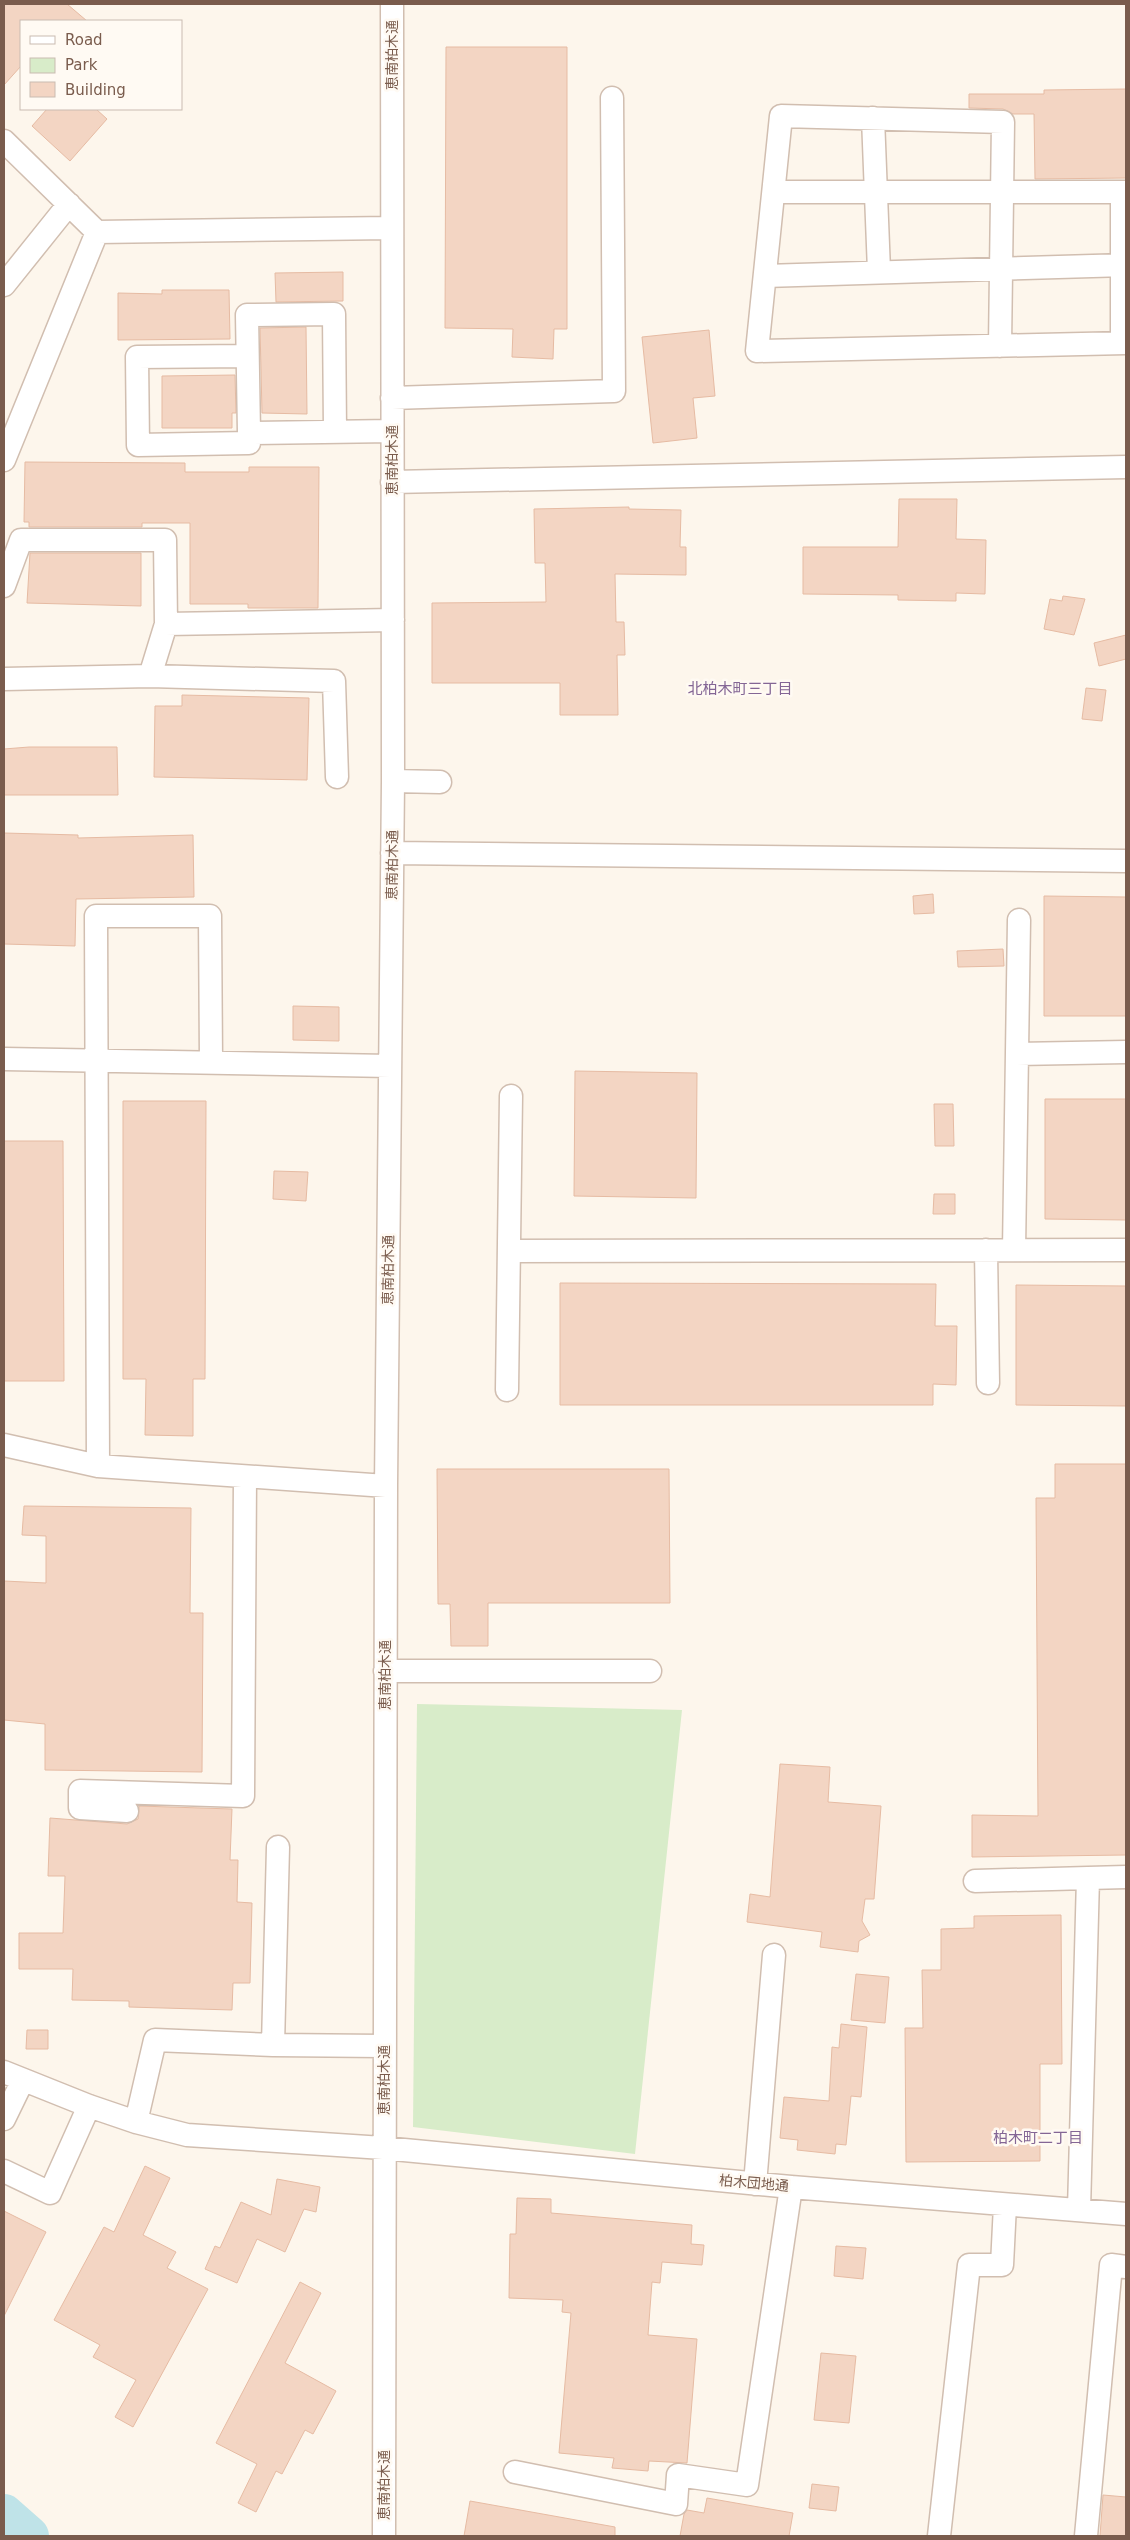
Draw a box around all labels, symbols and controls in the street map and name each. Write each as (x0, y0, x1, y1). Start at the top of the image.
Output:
legend (20, 20, 182, 110)
street label: 恵南柏木通 (384, 20, 400, 90)
text: Road (65, 31, 103, 49)
text: Park (65, 56, 98, 74)
text: Building (65, 81, 126, 99)
street label: 恵南柏木通 (384, 425, 400, 495)
district label: 北柏木町三丁目 (687, 680, 793, 698)
street label: 恵南柏木通 (383, 830, 401, 900)
street label: 恵南柏木通 (379, 1235, 397, 1305)
street label: 恵南柏木通 (377, 1640, 393, 1710)
street label: 恵南柏木通 (376, 2045, 392, 2115)
district label: 柏木町二丁目 (993, 2129, 1083, 2147)
street label: 柏木団地通 (718, 2172, 790, 2194)
street label: 恵南柏木通 (376, 2450, 392, 2520)

